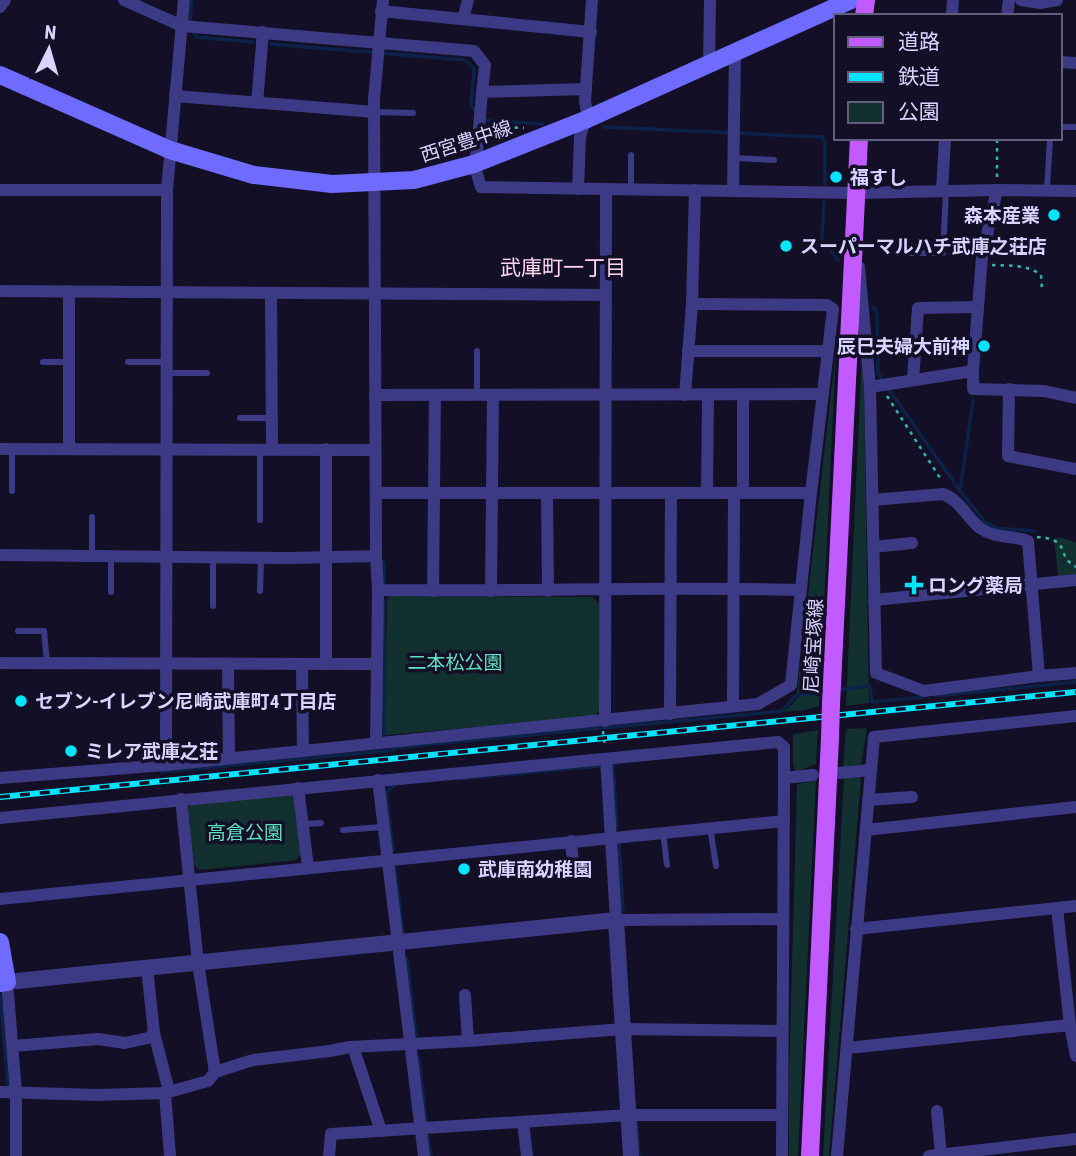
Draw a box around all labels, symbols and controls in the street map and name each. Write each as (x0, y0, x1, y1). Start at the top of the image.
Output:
north arrow (14, 14, 84, 84)
legend (834, 14, 1062, 140)
text: N (44, 21, 57, 45)
text: 道路 (898, 30, 940, 54)
text: 鉄道 (898, 65, 940, 89)
text: 公園 (898, 100, 940, 124)
street label: 西宮豊中線 (417, 116, 515, 167)
place label: 福すし (850, 166, 907, 189)
marker: 福すし (828, 169, 844, 185)
place label: 森本産業 (964, 204, 1040, 227)
marker: 森本産業 (1046, 207, 1062, 223)
place label: スーパーマルハチ武庫之荘店 (800, 235, 1047, 258)
marker: スーパーマルハチ武庫之荘店 (778, 238, 794, 254)
district label: 武庫町一丁目 (500, 256, 626, 280)
place label: 辰巳夫婦大前神 (837, 335, 970, 358)
marker: 辰巳夫婦大前神 (976, 338, 992, 354)
place label: ロング薬局 (928, 574, 1023, 597)
marker: ロング薬局 (906, 577, 922, 593)
street label: 尼崎宝塚線 (800, 598, 827, 694)
park label: 二本松公園 (407, 651, 503, 674)
place label: セブン-イレブン尼崎武庫町4丁目店 (35, 690, 336, 713)
marker: セブン-イレブン尼崎武庫町4丁目店 (13, 693, 29, 709)
place label: ミレア武庫之荘 (85, 740, 218, 763)
marker: ミレア武庫之荘 (63, 743, 79, 759)
park label: 高倉公園 (207, 821, 283, 844)
place label: 武庫南幼稚園 (478, 858, 592, 881)
marker: 武庫南幼稚園 (456, 861, 472, 877)

